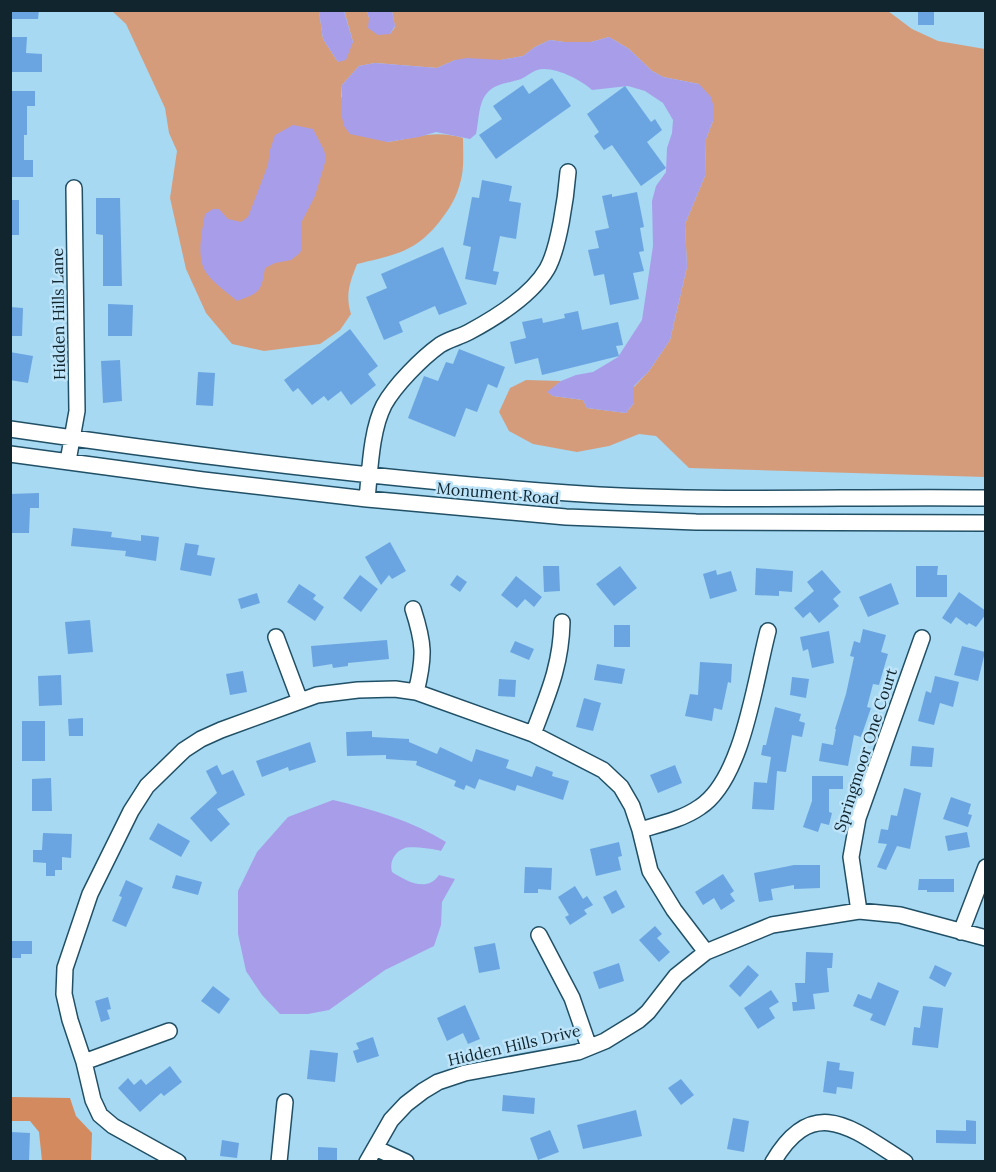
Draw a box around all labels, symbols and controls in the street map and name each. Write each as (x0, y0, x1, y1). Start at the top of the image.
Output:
street label: Hidden Hills Lane (47, 248, 69, 380)
street label: Monument Road (436, 478, 561, 508)
street label: Springmoor One Court (829, 665, 901, 835)
street label: Hidden Hills Drive (446, 1020, 583, 1070)

